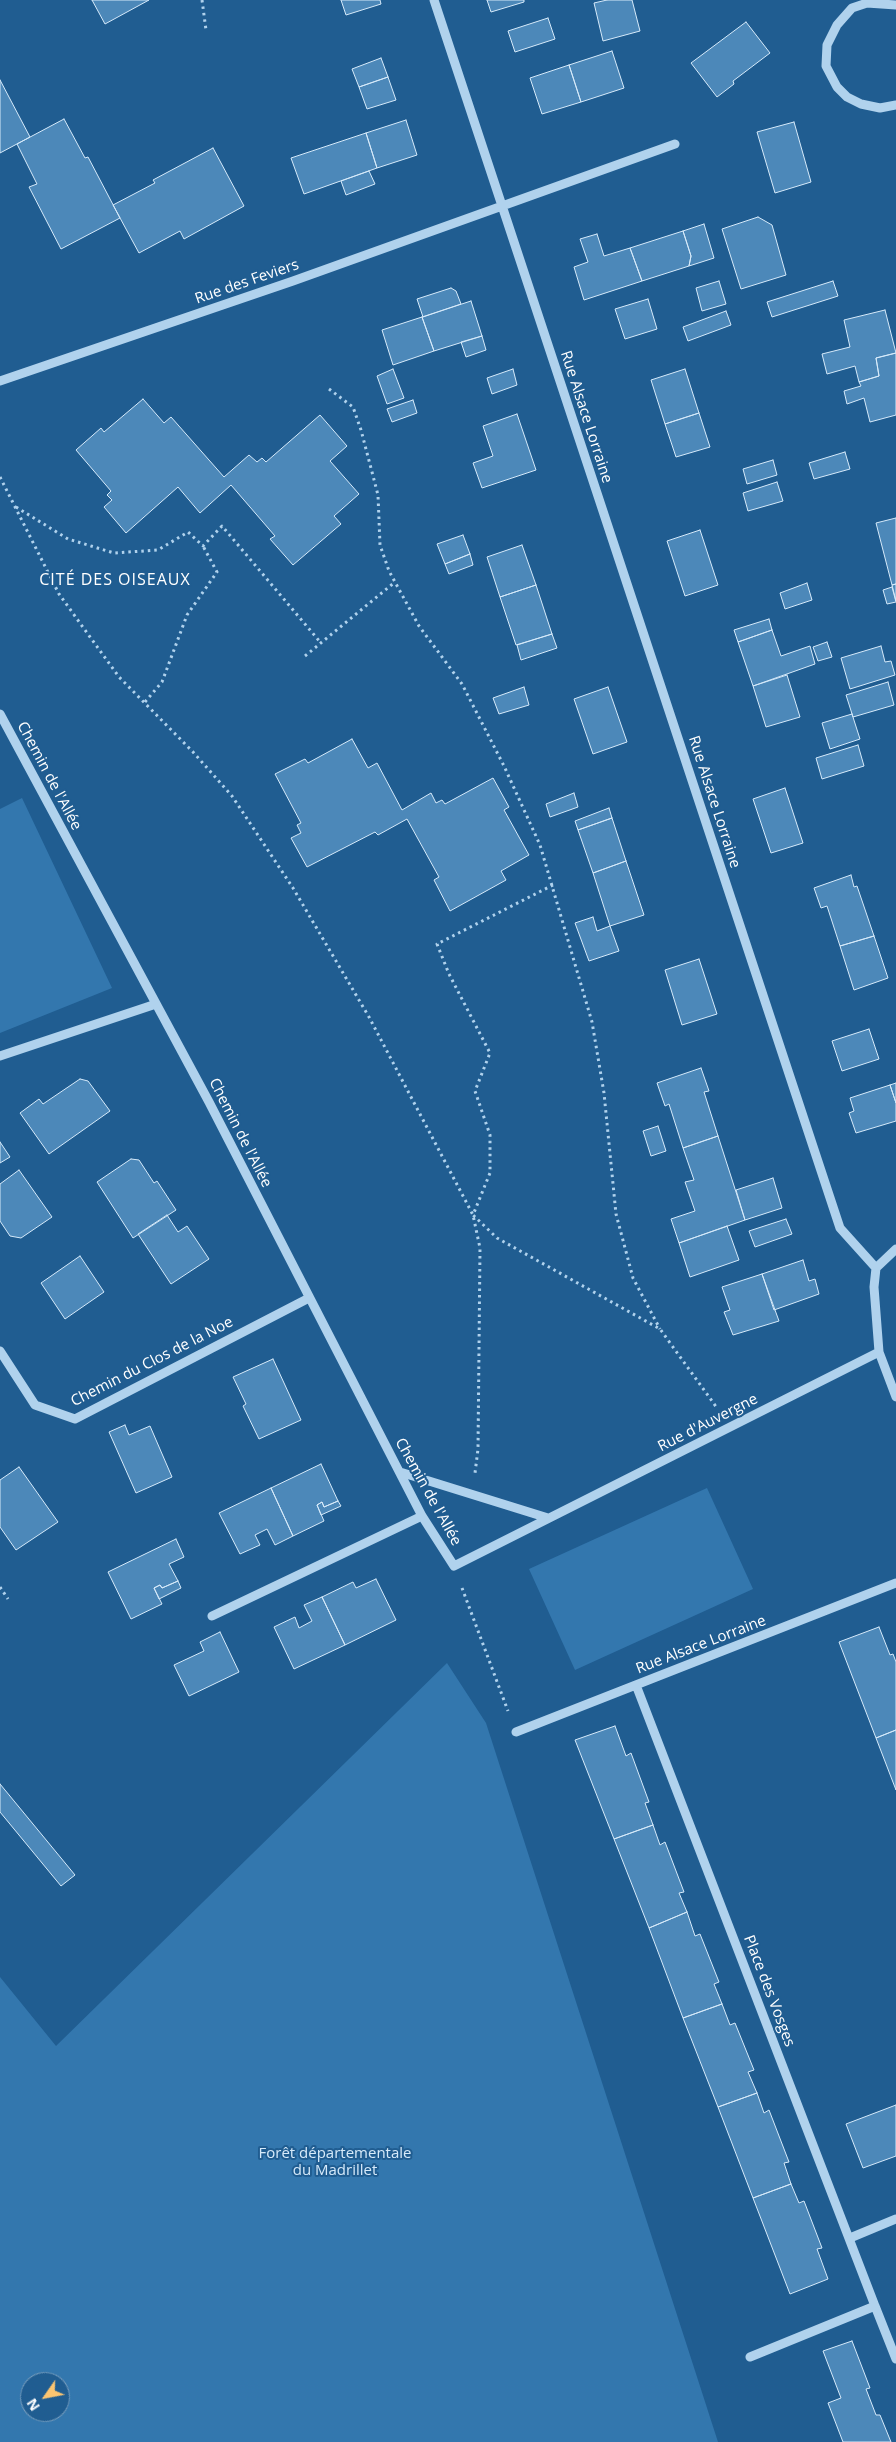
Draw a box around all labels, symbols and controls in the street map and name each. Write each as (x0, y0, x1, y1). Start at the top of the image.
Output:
street label: Rue des Feviers (193, 256, 301, 308)
street label: Rue Alsace Lorraine (556, 349, 616, 485)
district label: CITÉ DES OISEAUX (37, 570, 193, 590)
street label: Chemin de l'Allée (13, 719, 85, 833)
street label: Rue Alsace Lorraine (684, 734, 744, 870)
street label: Chemin de l'Allée (205, 1075, 275, 1191)
street label: Chemin du Clos de la Noe (68, 1313, 236, 1411)
street label: Rue d'Auvergne (655, 1390, 761, 1456)
street label: Chemin de l'Allée (391, 1435, 465, 1549)
street label: Rue Alsace Lorraine (633, 1612, 769, 1678)
street label: Place des Vosges (739, 1933, 799, 2049)
park label: Forêt départementale du Madrillet (259, 2145, 411, 2180)
north arrow (20, 2372, 70, 2422)
text: N (22, 2395, 44, 2415)

